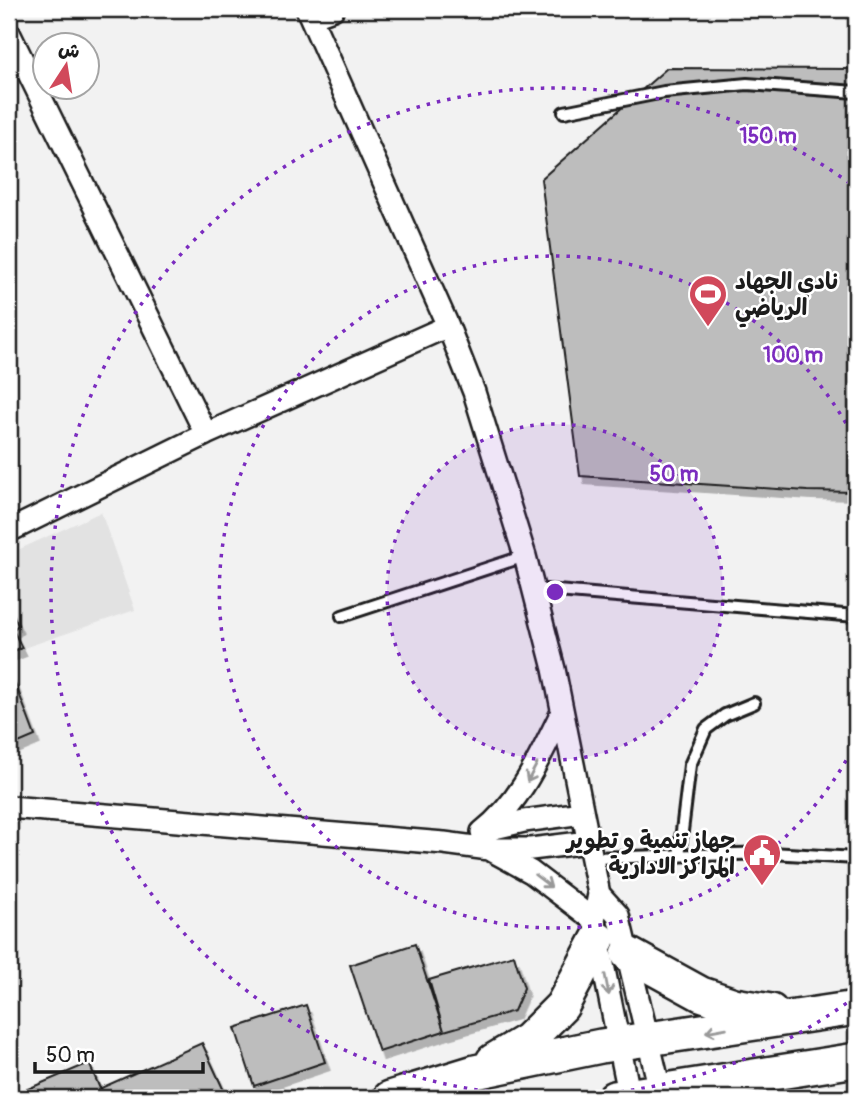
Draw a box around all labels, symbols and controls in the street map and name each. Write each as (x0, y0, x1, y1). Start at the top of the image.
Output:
north arrow (32, 32, 102, 102)
text: ش (57, 36, 82, 64)
text: 150 m (739, 123, 797, 150)
place label: نادي الجهاد الرياضي (735, 267, 838, 328)
sports icon: نادي الجهاد الرياضي (687, 273, 729, 328)
text: 100 m (763, 342, 823, 369)
text: 50 m (650, 461, 699, 488)
centre of rings (543, 580, 567, 604)
one-way arrow (524, 762, 538, 782)
place label: جهاز تنمية و تطوير المراكز الادارية (565, 826, 735, 881)
public building icon: جهاز تنمية و تطوير المراكز الادارية (741, 832, 783, 887)
one-way arrow (534, 874, 552, 889)
one-way arrow (600, 973, 614, 996)
one-way arrow (705, 1023, 728, 1037)
scale bar (35, 1030, 203, 1074)
text: 50 m (46, 1042, 95, 1069)

